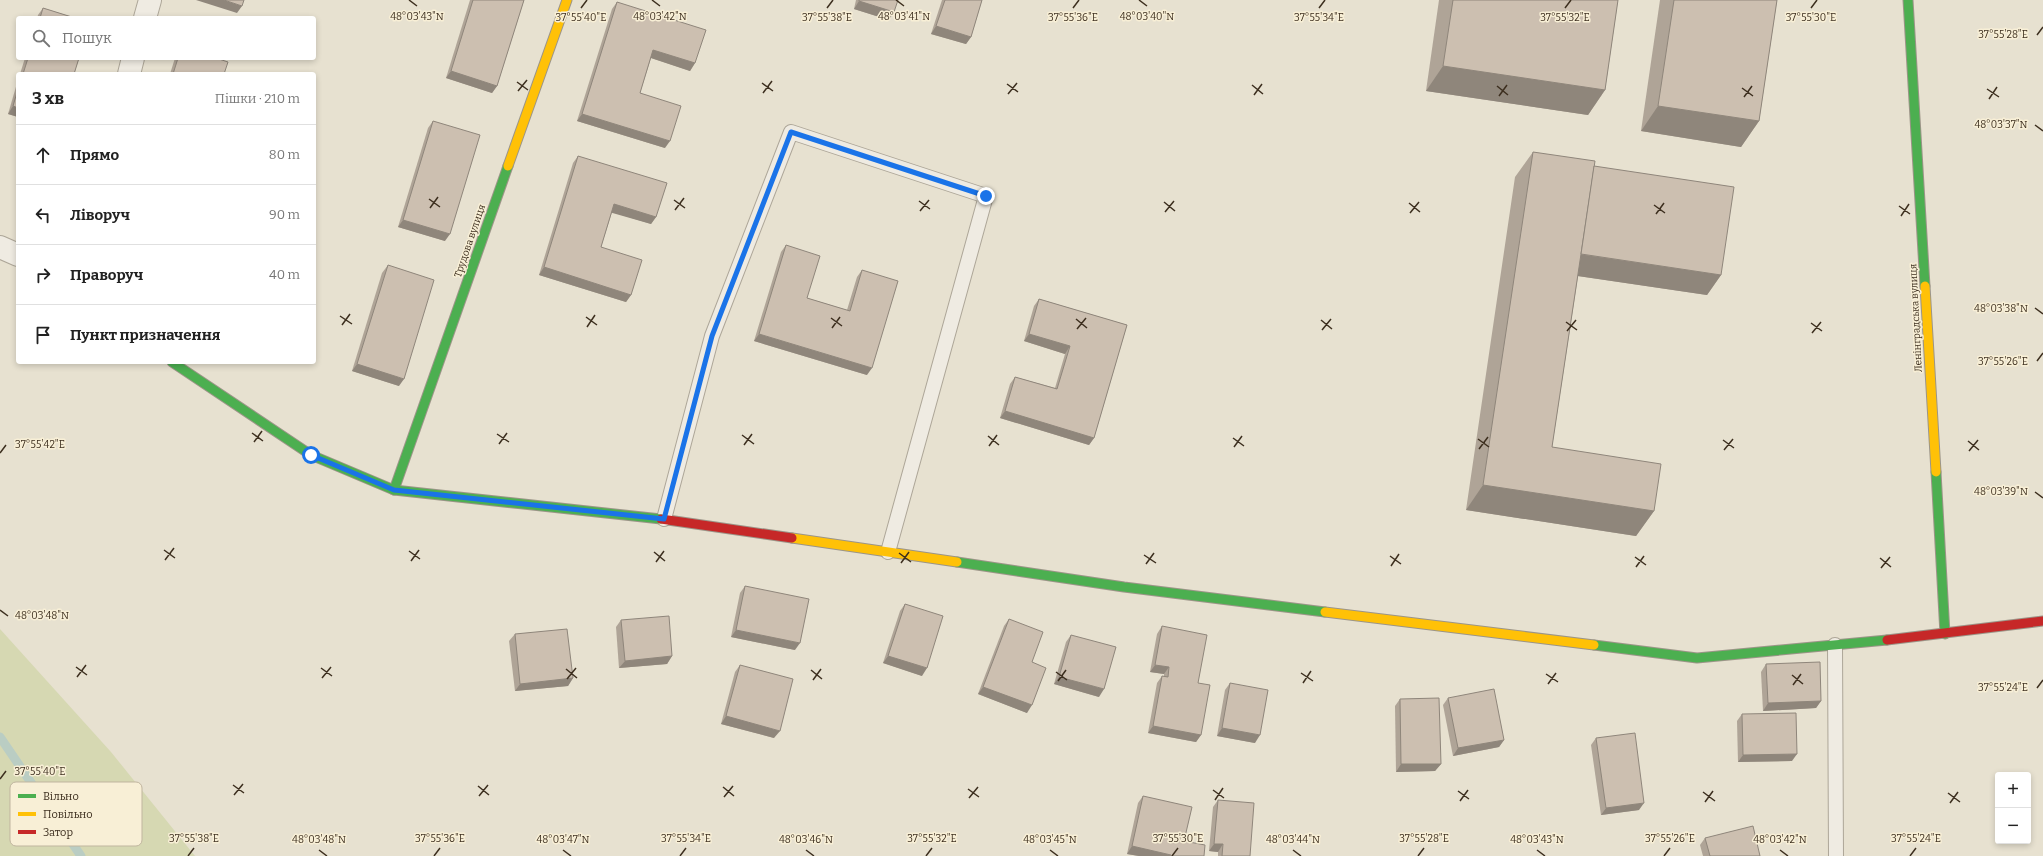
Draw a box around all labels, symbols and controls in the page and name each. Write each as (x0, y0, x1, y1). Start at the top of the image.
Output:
text: 48°03'43"N (390, 11, 444, 23)
text: 48°03'42"N (633, 11, 687, 23)
text: 48°03'41"N (878, 11, 930, 23)
text: 48°03'40"N (1120, 11, 1174, 23)
text: 37°55'40"E (556, 12, 606, 24)
text: 37°55'38"E (802, 12, 852, 24)
text: 37°55'36"E (1048, 12, 1098, 24)
text: 37°55'34"E (1294, 12, 1344, 24)
text: 37°55'32"E (1540, 12, 1590, 24)
text: 37°55'30"E (1786, 12, 1836, 24)
search box (16, 16, 316, 60)
icon: search (30, 27, 52, 49)
text: Пошук (62, 29, 112, 47)
text: 37°55'28"E (1978, 29, 2028, 41)
text: 3 хв (32, 88, 64, 109)
text: Пішки · 210 m (215, 91, 300, 106)
text: 48°03'37"N (1975, 119, 2028, 131)
icon: ahead (32, 144, 54, 166)
text: Прямо (70, 146, 119, 164)
text: 80 m (269, 147, 300, 162)
route end (977, 187, 995, 205)
street label: Трудова вулиця (452, 202, 488, 279)
icon: left (32, 204, 54, 226)
text: Ліворуч (70, 206, 130, 224)
text: 90 m (269, 207, 300, 222)
street label: Ленінградська вулиця (1907, 263, 1925, 373)
icon: right (32, 264, 54, 286)
text: Праворуч (70, 266, 143, 284)
text: 40 m (269, 267, 300, 282)
text: 48°03'38"N (1974, 303, 2028, 315)
icon: arrive (32, 324, 54, 346)
text: Пункт призначення (70, 326, 220, 344)
text: 37°55'26"E (1978, 356, 2028, 368)
text: 37°55'42"E (15, 439, 65, 451)
route start (302, 446, 320, 464)
text: 48°03'39"N (1974, 486, 2028, 498)
text: 48°03'48"N (15, 610, 69, 622)
text: 37°55'24"E (1978, 682, 2028, 694)
text: 37°55'40"E (15, 766, 65, 778)
map controls (1995, 772, 2031, 844)
button: + (1995, 772, 2031, 808)
legend (10, 782, 142, 846)
text: Вільно (43, 790, 79, 803)
text: Повільно (43, 808, 93, 821)
button: − (1995, 808, 2031, 844)
text: Затор (43, 826, 73, 839)
text: 37°55'38"E (169, 833, 219, 845)
text: 37°55'36"E (415, 833, 465, 845)
text: 37°55'34"E (661, 833, 711, 845)
text: 37°55'32"E (907, 833, 957, 845)
text: 37°55'30"E (1153, 833, 1203, 845)
text: 37°55'28"E (1399, 833, 1449, 845)
text: 37°55'26"E (1645, 833, 1695, 845)
text: 37°55'24"E (1891, 833, 1941, 845)
text: 48°03'48"N (292, 834, 346, 846)
text: 48°03'47"N (536, 834, 590, 846)
text: 48°03'46"N (779, 834, 833, 846)
text: 48°03'45"N (1023, 834, 1077, 846)
text: 48°03'44"N (1266, 834, 1320, 846)
text: 48°03'43"N (1510, 834, 1564, 846)
text: 48°03'42"N (1753, 834, 1807, 846)

